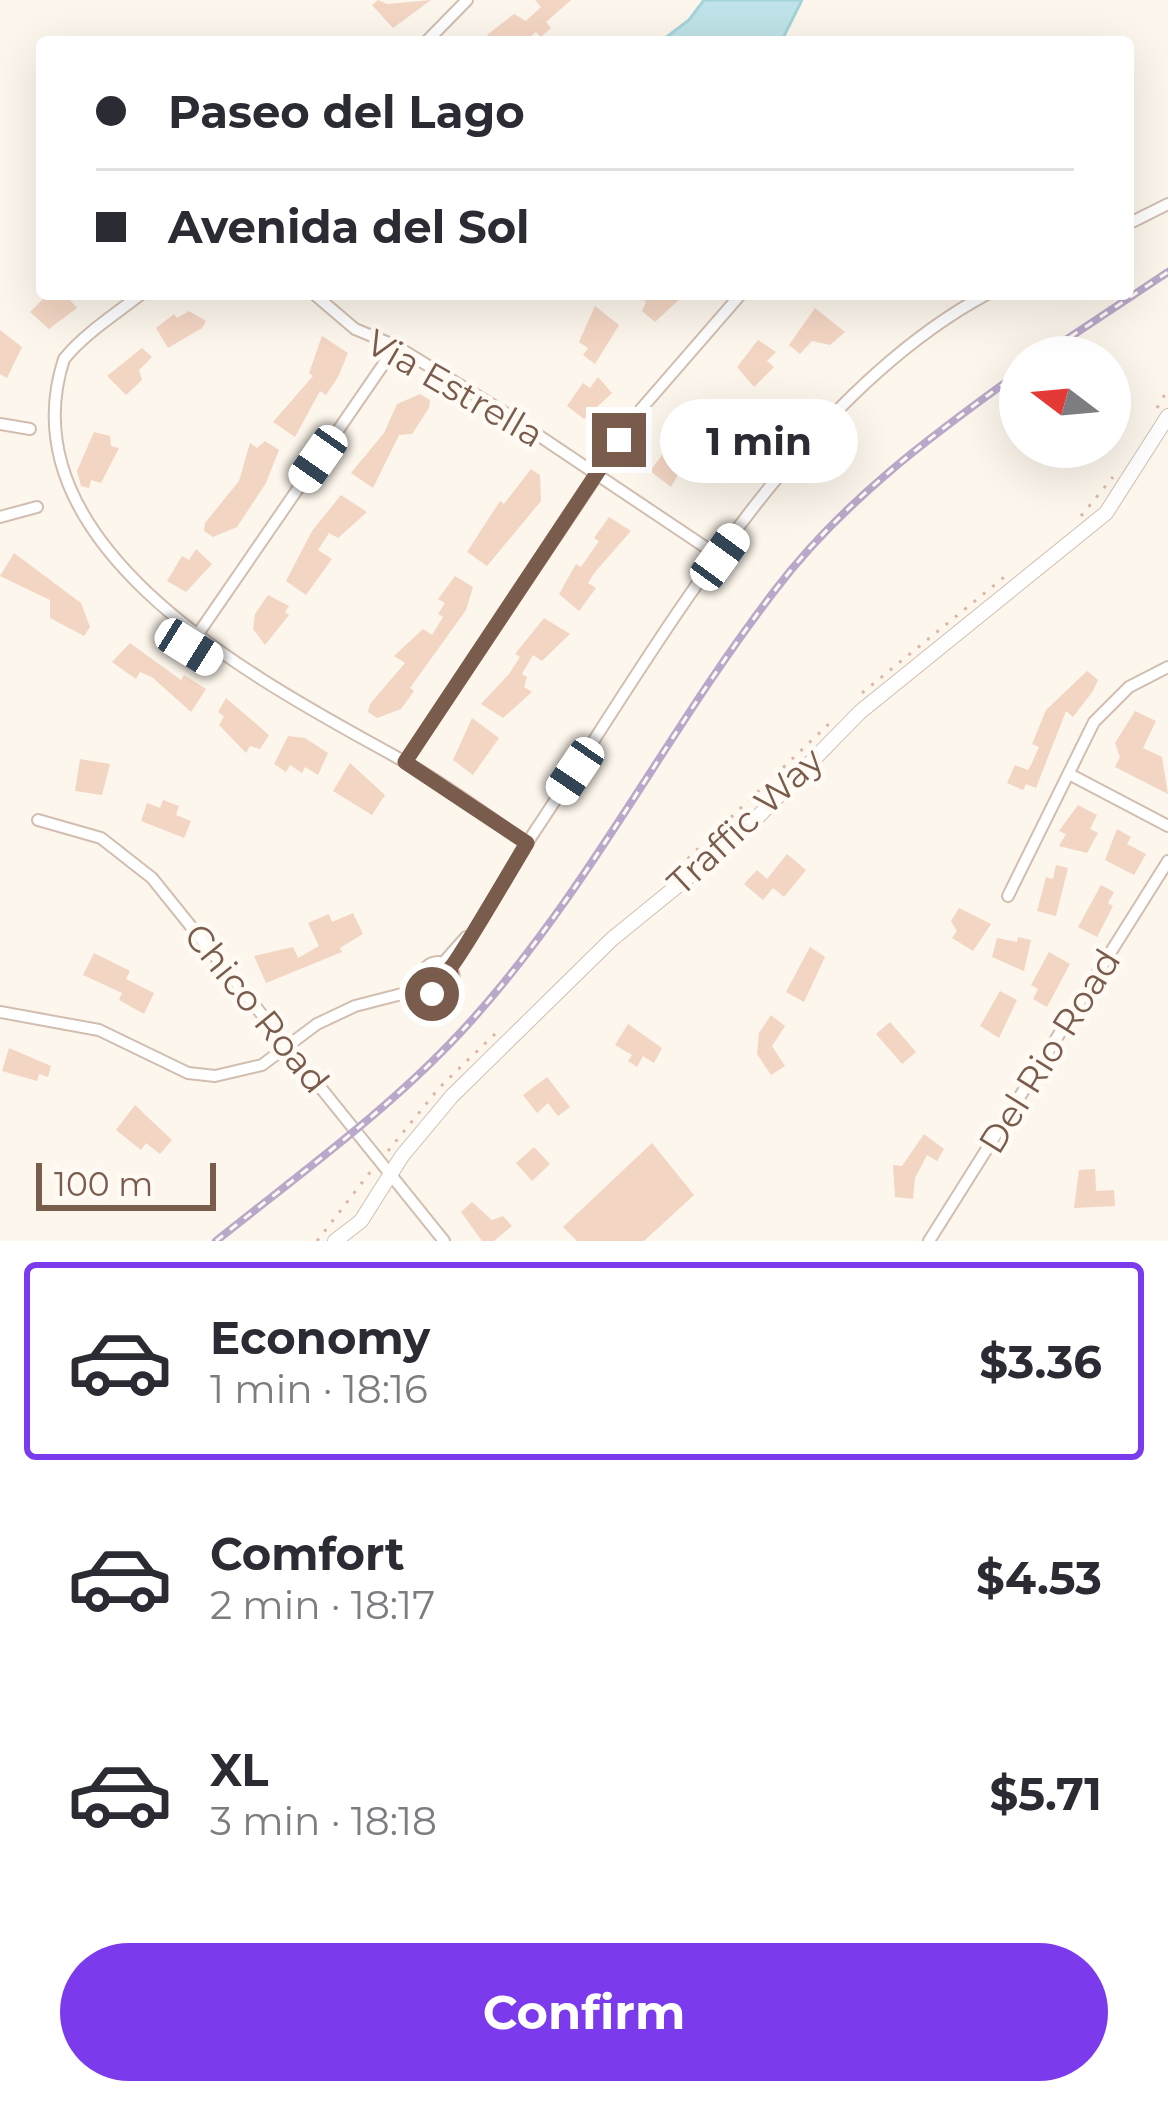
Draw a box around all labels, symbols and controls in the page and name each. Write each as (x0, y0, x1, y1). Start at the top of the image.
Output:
text: Paseo del Lago (168, 84, 525, 139)
text: Avenida del Sol (168, 199, 530, 254)
street label: Via Estrella (359, 320, 551, 456)
north arrow (999, 336, 1131, 468)
map controls (999, 336, 1131, 468)
callout: 1 min (661, 398, 859, 482)
route end (592, 413, 646, 467)
text: 1 min (706, 417, 812, 465)
car (283, 419, 353, 499)
car (684, 517, 756, 597)
car (149, 613, 229, 681)
car (540, 731, 610, 811)
street label: Traffic Way (658, 738, 832, 904)
street label: Chico Road (175, 914, 339, 1102)
street label: Del Rio Road (969, 941, 1129, 1161)
route start (405, 967, 459, 1021)
scale bar (36, 1157, 216, 1210)
text: 100 m (54, 1164, 153, 1204)
icon: car (66, 1307, 174, 1415)
text: Economy (210, 1310, 430, 1365)
text: $3.36 (979, 1334, 1102, 1389)
text: 1 min · 18:16 (210, 1365, 428, 1413)
icon: car (66, 1523, 174, 1631)
text: Comfort (210, 1526, 405, 1581)
text: $4.53 (976, 1550, 1102, 1605)
text: 2 min · 18:17 (210, 1581, 435, 1629)
icon: car (66, 1739, 174, 1847)
text: XL (210, 1742, 268, 1797)
text: $5.71 (989, 1766, 1102, 1821)
text: 3 min · 18:18 (210, 1797, 437, 1845)
button: Confirm (60, 1943, 1108, 2081)

